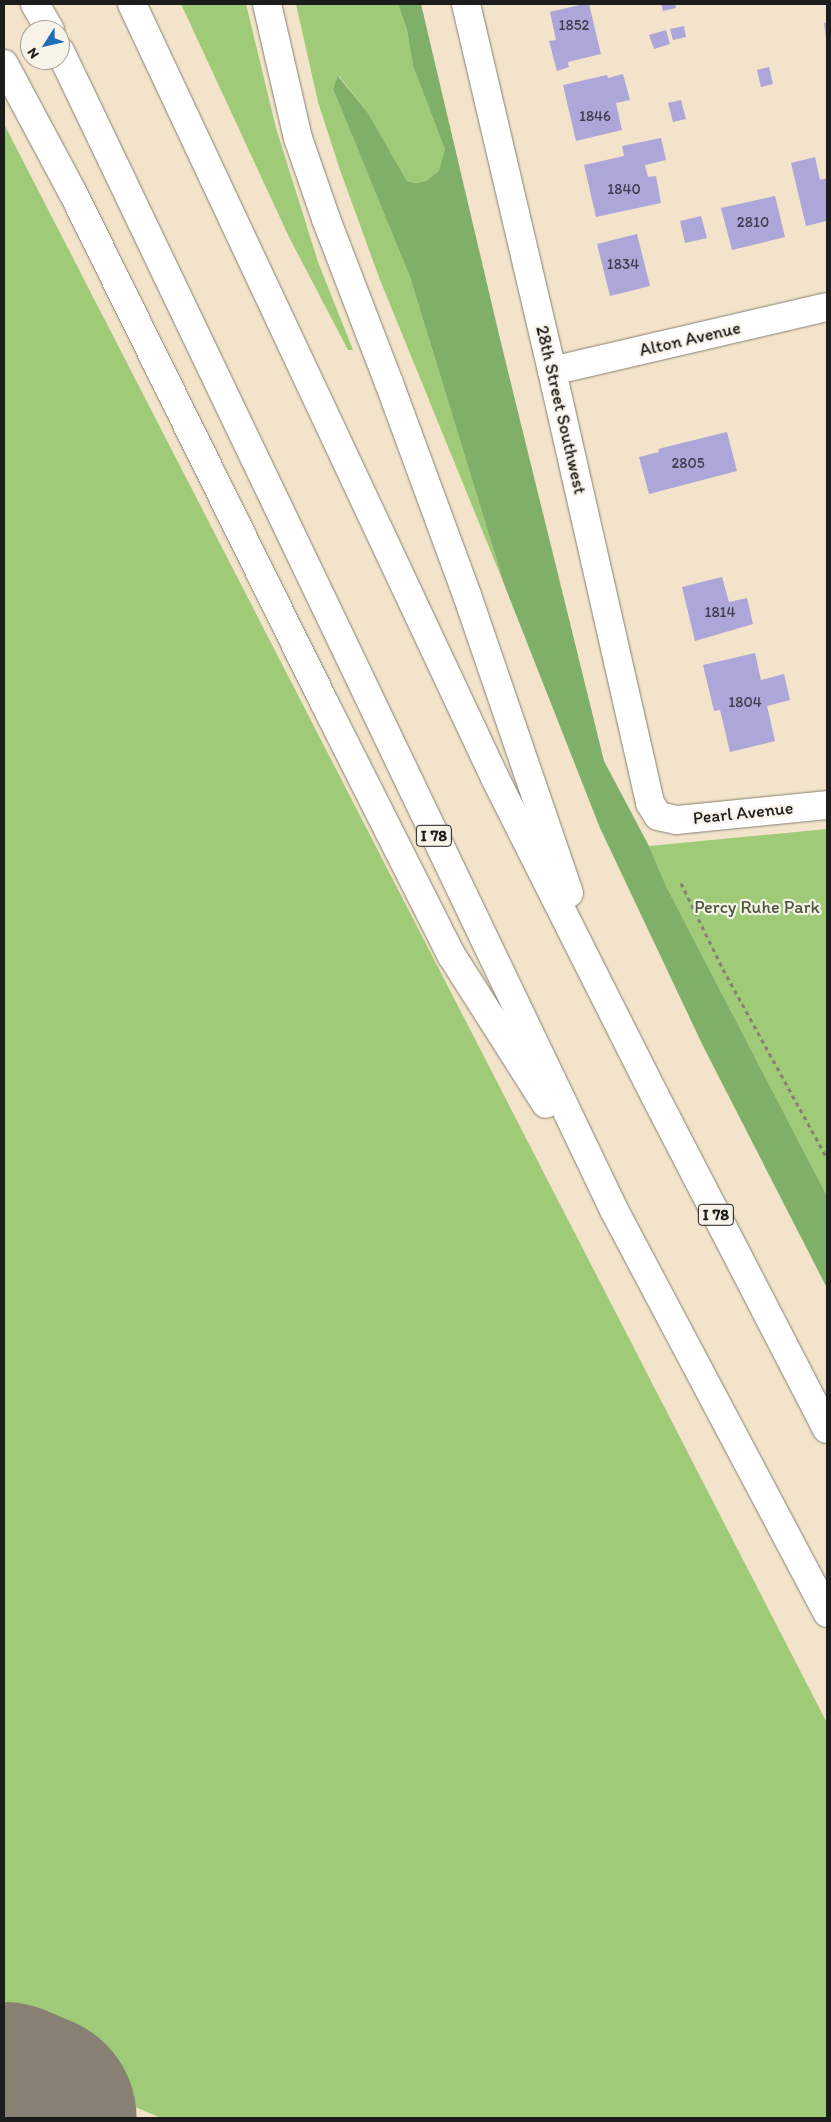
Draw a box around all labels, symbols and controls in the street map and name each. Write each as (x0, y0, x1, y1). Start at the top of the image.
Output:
house number: 1852 (559, 17, 589, 35)
north arrow (20, 20, 70, 70)
text: N (23, 45, 43, 62)
house number: 1846 (579, 108, 611, 126)
house number: 1840 (607, 181, 641, 199)
house number: 2810 (737, 214, 769, 232)
house number: 1834 (607, 256, 639, 274)
street label: Alton Avenue (637, 317, 743, 361)
street label: 28th Street Southwest (531, 324, 591, 496)
house number: 2805 (671, 455, 705, 473)
house number: 1814 (704, 604, 736, 622)
house number: 1804 (728, 694, 762, 712)
street label: Pearl Avenue (692, 797, 794, 829)
road number: I 78 (415, 822, 453, 849)
park label: Percy Ruhe Park (695, 896, 819, 918)
road number: I 78 (697, 1202, 735, 1228)

